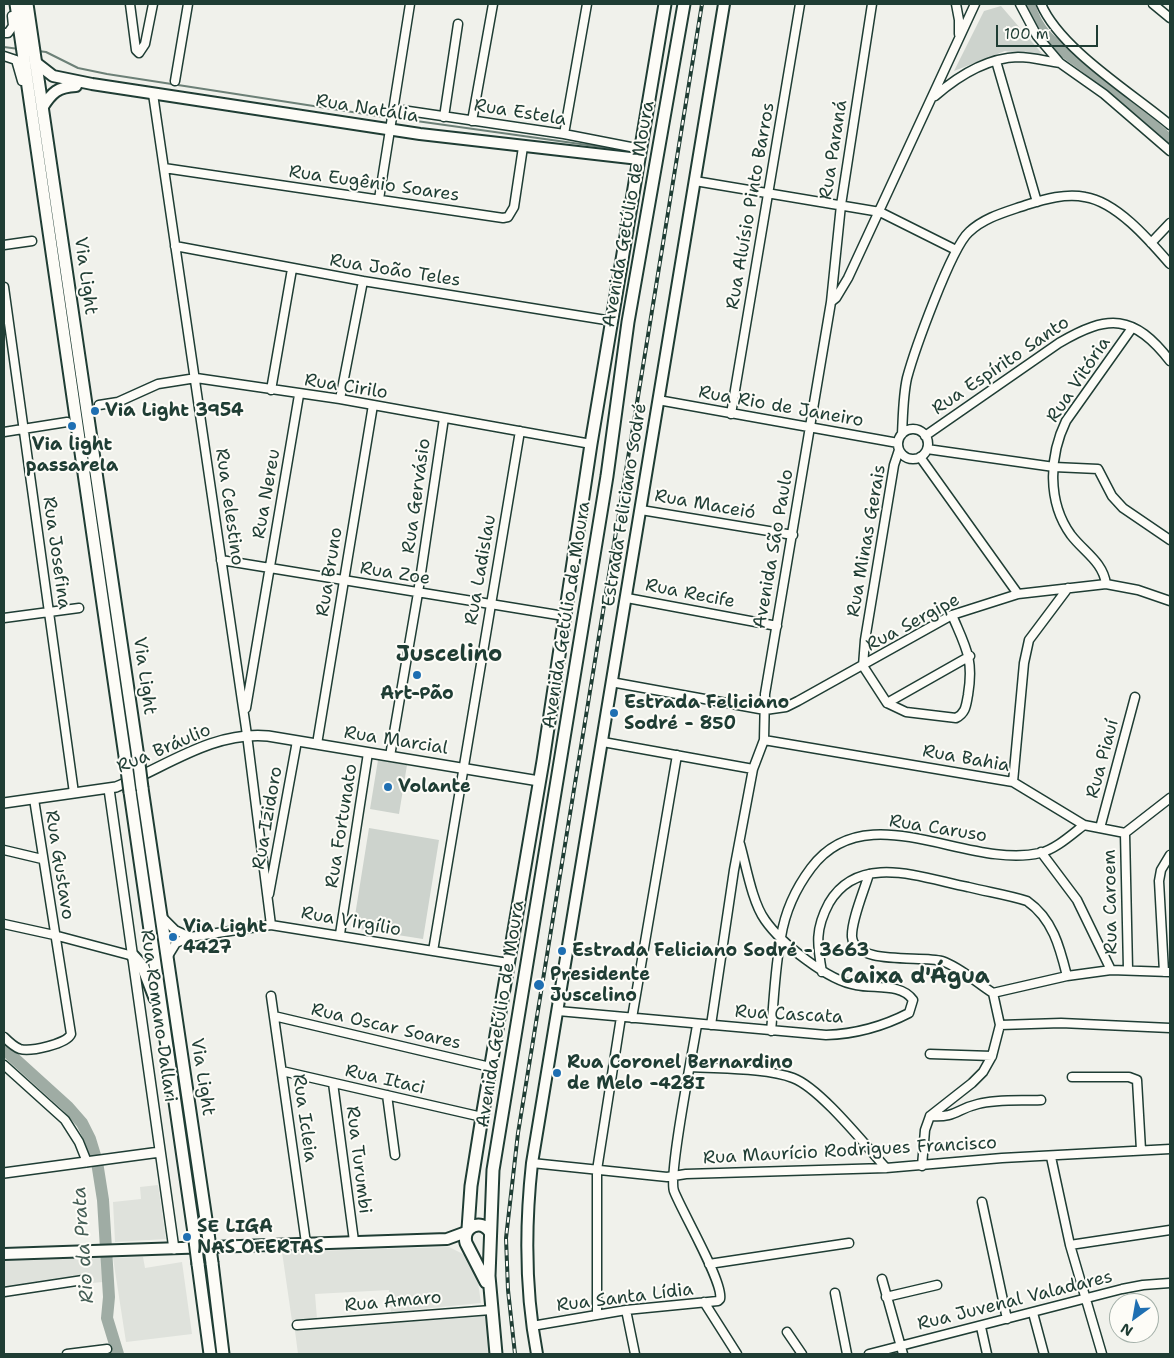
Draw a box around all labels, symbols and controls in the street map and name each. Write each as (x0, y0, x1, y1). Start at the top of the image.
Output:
scale bar (999, 15, 1102, 47)
text: 100 m (1004, 24, 1049, 44)
street label: Rua Natália (314, 90, 420, 128)
street label: Rua Estela (472, 95, 568, 131)
street label: Avenida Getúlio de Moura (598, 99, 660, 329)
street label: Rua Paraná (815, 99, 853, 201)
street label: Rua Aluísio Pinto Barros (722, 101, 780, 311)
street label: Rua Eugênio Soares (287, 161, 461, 207)
street label: Via Light (69, 236, 101, 316)
street label: Rua João Teles (328, 250, 462, 292)
street label: Rua Espírito Santo (928, 312, 1074, 420)
street label: Rua Vitória (1042, 333, 1116, 427)
street label: Rua Cirilo (303, 370, 389, 404)
street label: Rua Rio de Janeiro (697, 382, 865, 432)
place label: Via Light 3954 (105, 400, 244, 422)
street label: Estrada Feliciano Sodré (598, 402, 652, 608)
marker: Via Light 3954 (89, 405, 101, 417)
marker: Via light passarela (66, 420, 78, 432)
place label: Via light passarela (26, 434, 118, 476)
street label: Rua Gervásio (398, 437, 436, 555)
street label: Rua Celestino (210, 447, 248, 567)
street label: Rua Nereu (248, 447, 286, 541)
street label: Rua Minas Gerais (843, 463, 891, 619)
street label: Avenida São Paulo (749, 467, 799, 631)
street label: Rua Maceió (653, 485, 757, 525)
street label: Rua Josefina (37, 495, 75, 611)
street label: Avenida Getúlio de Moura (538, 500, 596, 730)
street label: Rua Ladislau (461, 513, 501, 627)
street label: Rua Bruno (312, 526, 348, 618)
street label: Rua Zoe (358, 558, 432, 590)
street label: Rua Recife (643, 575, 737, 613)
street label: Rua Sergipe (862, 589, 964, 657)
street label: Via Light (128, 636, 160, 716)
district label: Juscelino (396, 642, 502, 668)
marker: Art-Pão (411, 669, 423, 681)
place label: Art-Pão (380, 683, 454, 705)
place label: Estrada Feliciano Sodré - 850 (624, 692, 789, 734)
marker: Estrada Feliciano Sodré - 850 (608, 707, 620, 719)
street label: Rua Piauí (1082, 717, 1124, 801)
street label: Rua Bráulio (114, 720, 214, 778)
street label: Rua Marcial (342, 722, 450, 760)
street label: Rua Bahia (921, 741, 1011, 777)
street label: Rua Fortunato (322, 762, 362, 890)
street label: Rua Izidoro (248, 765, 288, 871)
place label: Volante (398, 776, 471, 798)
marker: Volante (382, 781, 394, 793)
street label: Rua Gustavo (40, 809, 78, 921)
street label: Rua Caruso (887, 811, 989, 847)
street label: Rua Caroem (1099, 849, 1123, 955)
street label: Avenida Getúlio de Moura (472, 899, 530, 1129)
street label: Rua Virgílio (299, 903, 403, 941)
place label: Via Light 4427 (183, 916, 267, 959)
street label: Rua Romano Dallari (135, 928, 181, 1104)
marker: Via Light 4427 (167, 931, 179, 943)
place label: Estrada Feliciano Sodré - 3663 (572, 940, 869, 962)
marker: Estrada Feliciano Sodré - 3663 (556, 945, 568, 957)
place label: Presidente Juscelino (550, 964, 650, 1006)
district label: Caixa d'Água (840, 964, 990, 990)
marker: Presidente Juscelino (532, 978, 546, 992)
street label: Rua Oscar Soares (309, 999, 463, 1055)
street label: Rua Cascata (734, 1001, 844, 1029)
street label: Via Light (185, 1037, 219, 1117)
place label: Rua Coronel Bernardino de Melo -428I (567, 1052, 793, 1094)
street label: Rua Itaci (343, 1060, 427, 1100)
marker: Rua Coronel Bernardino de Melo -428I (551, 1067, 563, 1079)
street label: Rua Icleia (287, 1073, 321, 1163)
street label: Rua Turumbi (341, 1105, 375, 1215)
street label: Rua Maurício Rodrigues Francisco (703, 1133, 997, 1169)
water label: Rio da Prata (69, 1186, 99, 1304)
place label: SE LIGA NAS OFERTAS (197, 1216, 324, 1258)
marker: SE LIGA NAS OFERTAS (181, 1231, 193, 1243)
street label: Rua Juvenal Valadares (915, 1266, 1115, 1336)
street label: Rua Santa Lídia (555, 1279, 695, 1317)
street label: Rua Amaro (344, 1287, 442, 1317)
north arrow (1109, 1293, 1159, 1343)
text: N (1117, 1319, 1136, 1340)

